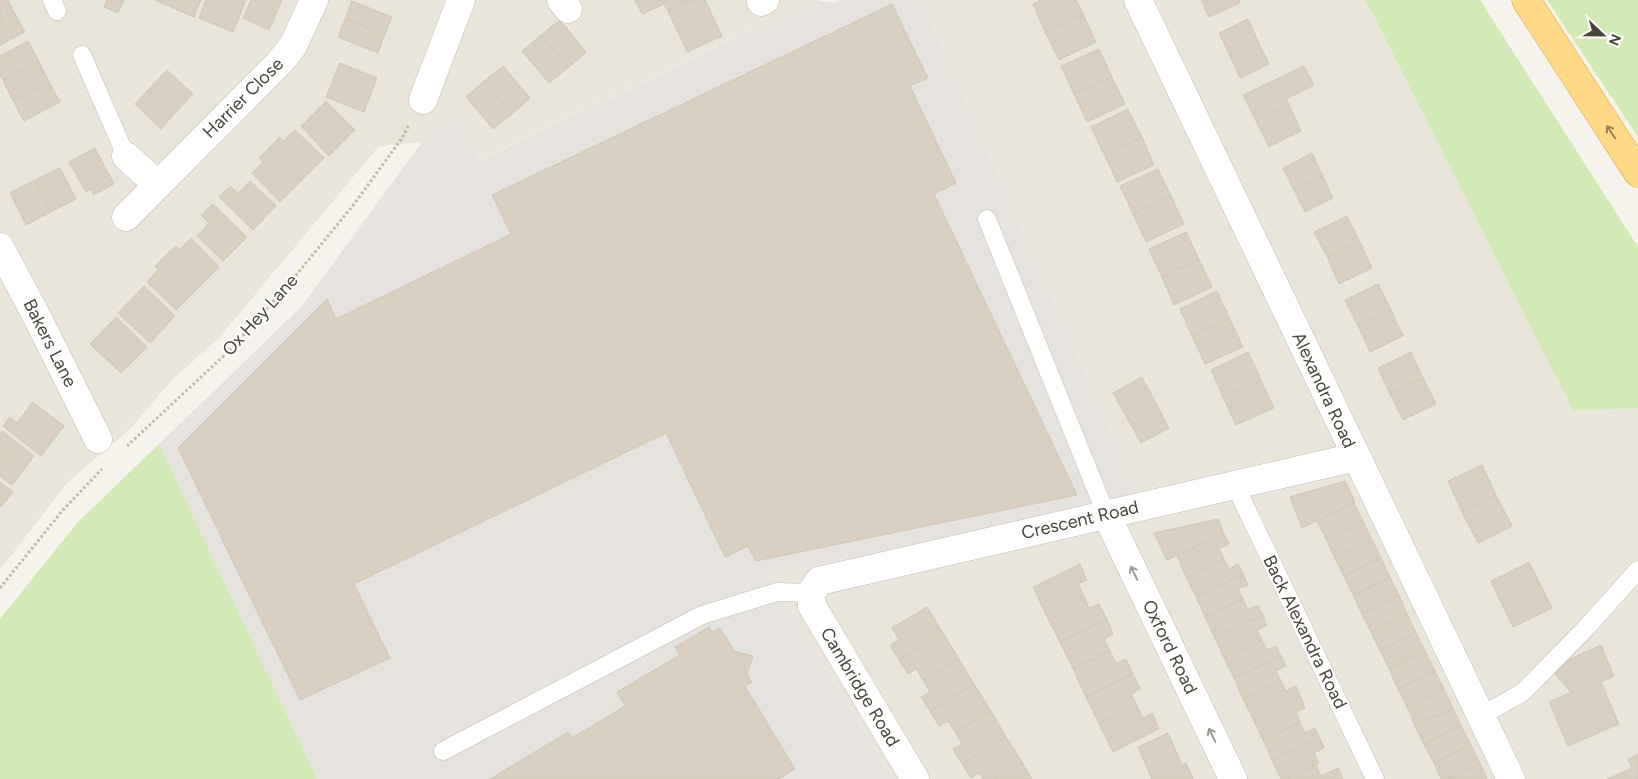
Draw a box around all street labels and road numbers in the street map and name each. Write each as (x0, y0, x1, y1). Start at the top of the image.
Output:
street label: Harrier Close (198, 53, 288, 143)
street label: Ox Hey Lane (218, 269, 303, 360)
street label: Bakers Lane (18, 295, 82, 391)
street label: Alexandra Road (1288, 329, 1360, 451)
street label: Crescent Road (1019, 496, 1141, 544)
street label: Back Alexandra Road (1258, 552, 1352, 712)
street label: Oxford Road (1138, 596, 1202, 698)
street label: Cambridge Road (816, 623, 904, 751)

